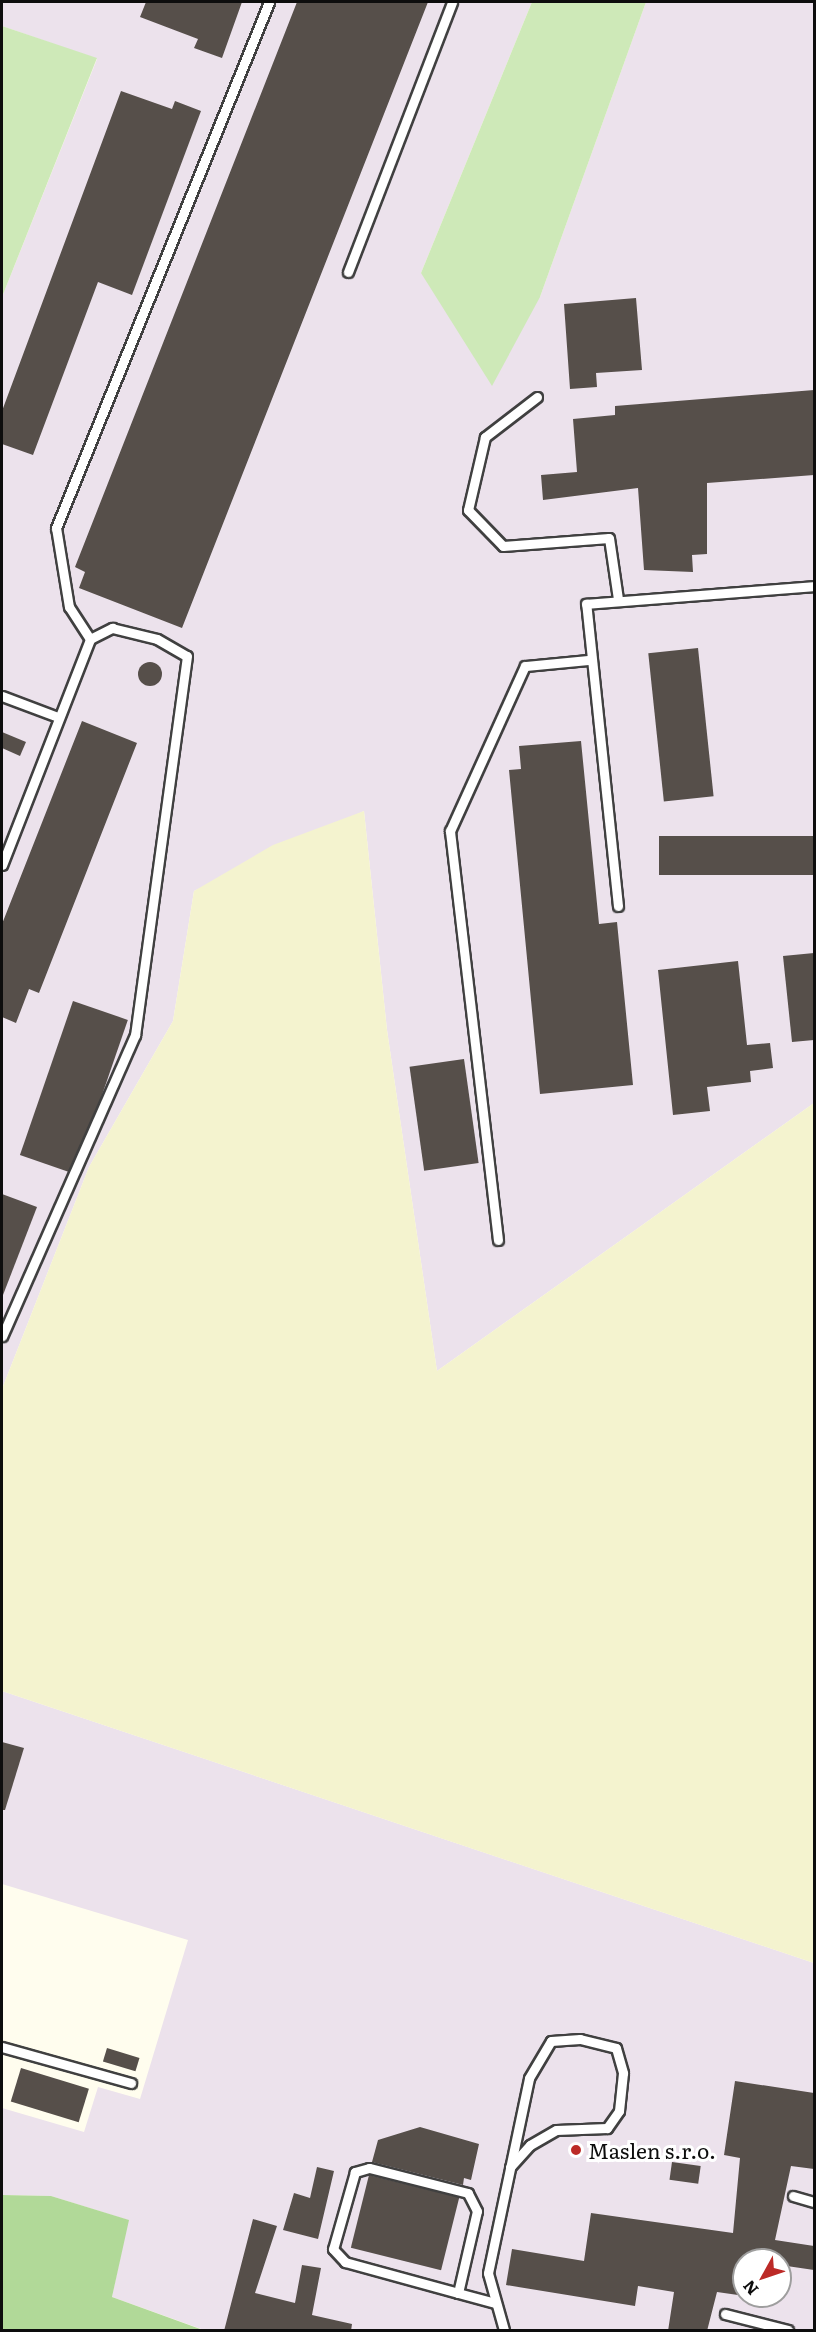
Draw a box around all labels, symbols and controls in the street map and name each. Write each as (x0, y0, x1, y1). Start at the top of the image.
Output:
place label: Maslen s.r.o. (588, 2137, 716, 2163)
marker: Maslen s.r.o. (569, 2143, 583, 2157)
north arrow (732, 2248, 792, 2308)
text: N (736, 2275, 763, 2301)

